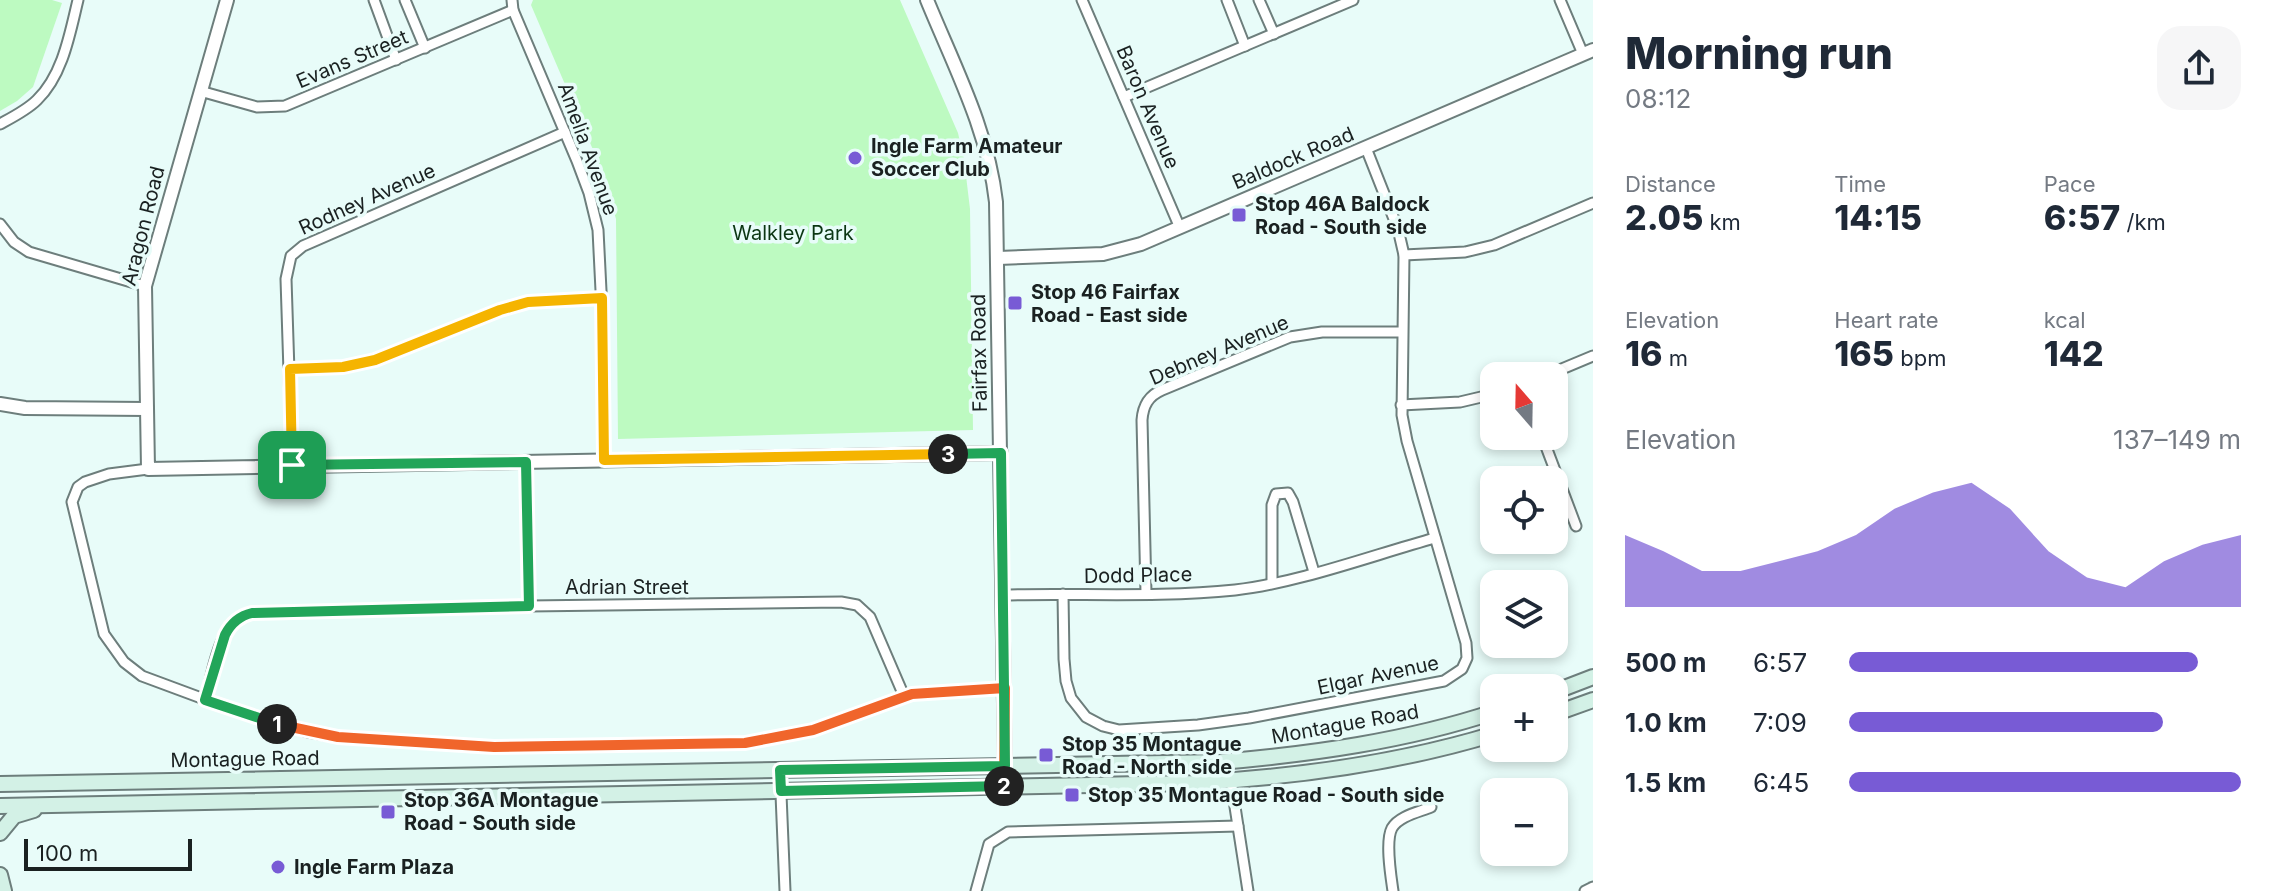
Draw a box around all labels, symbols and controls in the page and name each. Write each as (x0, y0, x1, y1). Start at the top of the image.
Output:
street label: Evans Street (293, 25, 412, 93)
text: Morning run (1625, 26, 1893, 80)
button: share (2157, 26, 2241, 110)
street label: Baron Avenue (1111, 42, 1185, 172)
street label: Amelia Avenue (553, 79, 623, 219)
text: 08:12 (1625, 83, 1691, 114)
street label: Baldock Road (1229, 122, 1357, 194)
place label: Ingle Farm Amateur Soccer Club (871, 134, 1063, 181)
marker: Ingle Farm Amateur Soccer Club (846, 149, 864, 167)
street label: Rodney Avenue (295, 158, 439, 240)
street label: Aragon Road (117, 164, 169, 288)
text: Distance (1625, 171, 1716, 197)
text: Time (1834, 171, 1886, 197)
text: Pace (2044, 171, 2095, 197)
place label: Stop 46A Baldock Road - South side (1255, 192, 1430, 239)
text: 2.05 (1625, 197, 1703, 238)
text: 14:15 (1834, 197, 1922, 238)
text: 6:57 (2044, 197, 2120, 238)
marker: Stop 46A Baldock Road - South side (1230, 206, 1248, 224)
text: km (1703, 209, 1741, 235)
text: /km (2120, 209, 2166, 235)
park label: Walkley Park (732, 221, 854, 245)
place label: Stop 46 Fairfax Road - East side (1031, 280, 1188, 327)
street label: Fairfax Road (966, 294, 992, 412)
marker: Stop 46 Fairfax Road - East side (1006, 294, 1024, 312)
text: Elevation (1625, 307, 1719, 333)
text: Heart rate (1834, 307, 1939, 333)
text: kcal (2044, 307, 2086, 333)
street label: Debney Avenue (1146, 310, 1292, 390)
text: 16 (1625, 333, 1663, 374)
text: 165 (1834, 333, 1894, 374)
text: 142 (2044, 333, 2104, 374)
text: m (1663, 345, 1688, 371)
text: bpm (1894, 345, 1946, 371)
north arrow (1480, 362, 1568, 450)
map controls (1480, 362, 1568, 866)
text: Elevation (1625, 424, 1736, 455)
text: 137–149 m (2113, 424, 2241, 455)
pin (258, 431, 326, 499)
pin: 3 (928, 434, 968, 474)
text: 3 (941, 441, 955, 467)
icon: arrive (270, 443, 314, 487)
button: locate (1480, 466, 1568, 554)
street label: Dodd Place (1084, 562, 1192, 588)
button: layers (1480, 570, 1568, 658)
street label: Adrian Street (565, 575, 689, 599)
text: 500 m (1625, 647, 1707, 678)
text: 6:57 (1753, 647, 1807, 678)
street label: Elgar Avenue (1315, 650, 1441, 700)
button: + (1480, 674, 1568, 762)
street label: Montague Road (1269, 699, 1421, 749)
pin: 1 (257, 704, 297, 744)
text: 1.0 km (1625, 707, 1707, 738)
text: 7:09 (1753, 707, 1807, 738)
text: 1 (272, 711, 282, 737)
place label: Stop 35 Montague Road - North side (1062, 732, 1242, 779)
street label: Montague Road (170, 746, 320, 772)
marker: Stop 35 Montague Road - North side (1037, 746, 1055, 764)
pin: 2 (984, 766, 1024, 806)
text: 1.5 km (1625, 767, 1706, 798)
text: 6:45 (1753, 767, 1809, 798)
text: 2 (997, 773, 1011, 799)
button: − (1480, 778, 1568, 866)
place label: Stop 35 Montague Road - South side (1088, 783, 1444, 807)
marker: Stop 35 Montague Road - South side (1063, 786, 1081, 804)
place label: Stop 36A Montague Road - South side (404, 788, 599, 835)
marker: Stop 36A Montague Road - South side (379, 803, 397, 821)
scale bar (24, 835, 192, 871)
text: 100 m (36, 840, 98, 866)
place label: Ingle Farm Plaza (294, 855, 454, 879)
marker: Ingle Farm Plaza (269, 858, 287, 876)

